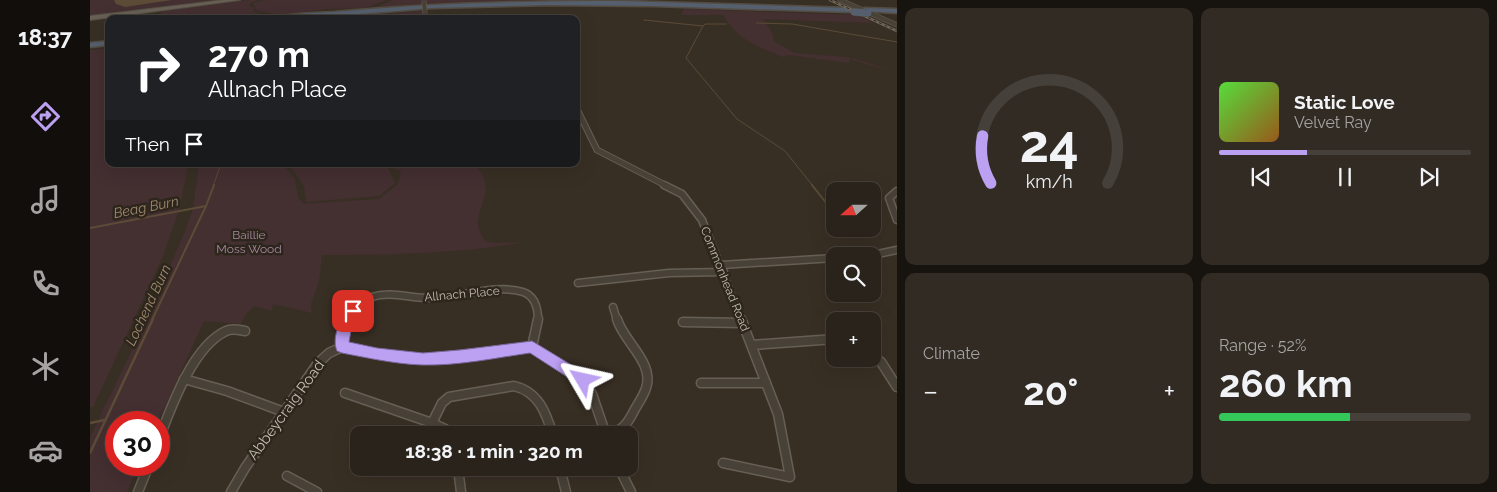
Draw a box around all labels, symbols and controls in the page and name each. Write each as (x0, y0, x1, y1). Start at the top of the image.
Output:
text: 18:37 (18, 24, 72, 50)
text: 270 m (208, 34, 310, 75)
icon: right (125, 35, 190, 100)
text: Allnach Place (208, 76, 347, 102)
text: Static Love (1294, 91, 1395, 113)
icon: directions (28, 99, 63, 134)
text: 24 (1019, 113, 1079, 174)
text: Velvet Ray (1294, 113, 1372, 132)
icon: arrive (180, 130, 208, 158)
text: Then (125, 133, 170, 155)
icon: previous (1247, 163, 1275, 191)
icon: pause (1331, 163, 1359, 191)
icon: next (1415, 163, 1443, 191)
text: km/h (1025, 171, 1073, 192)
icon: music (28, 182, 63, 217)
north arrow (826, 182, 881, 238)
map controls (826, 182, 881, 367)
water label: Beag Burn (112, 193, 180, 221)
street label: Commonhead Road (698, 225, 752, 333)
park label: Baillie Moss Wood (216, 228, 282, 256)
button: search (826, 247, 881, 302)
water label: Lochend Burn (122, 262, 174, 348)
icon: phone (28, 266, 63, 301)
street label: Allnach Place (424, 284, 500, 304)
pin (332, 290, 374, 332)
icon: arrive (339, 297, 367, 325)
button: + (826, 312, 881, 367)
text: Range · 52% (1219, 336, 1306, 355)
text: Climate (923, 344, 980, 363)
icon: climate (28, 349, 63, 384)
position arrow (556, 353, 608, 405)
street label: Abbeycraig Road (244, 357, 328, 463)
text: 260 km (1219, 361, 1353, 406)
text: 20° (1023, 369, 1078, 414)
text: − (923, 375, 938, 408)
text: + (1163, 375, 1175, 408)
speed limit sign: 30 (105, 411, 170, 476)
icon: car (28, 433, 63, 468)
text: 18:38 · 1 min · 320 m (405, 440, 583, 462)

